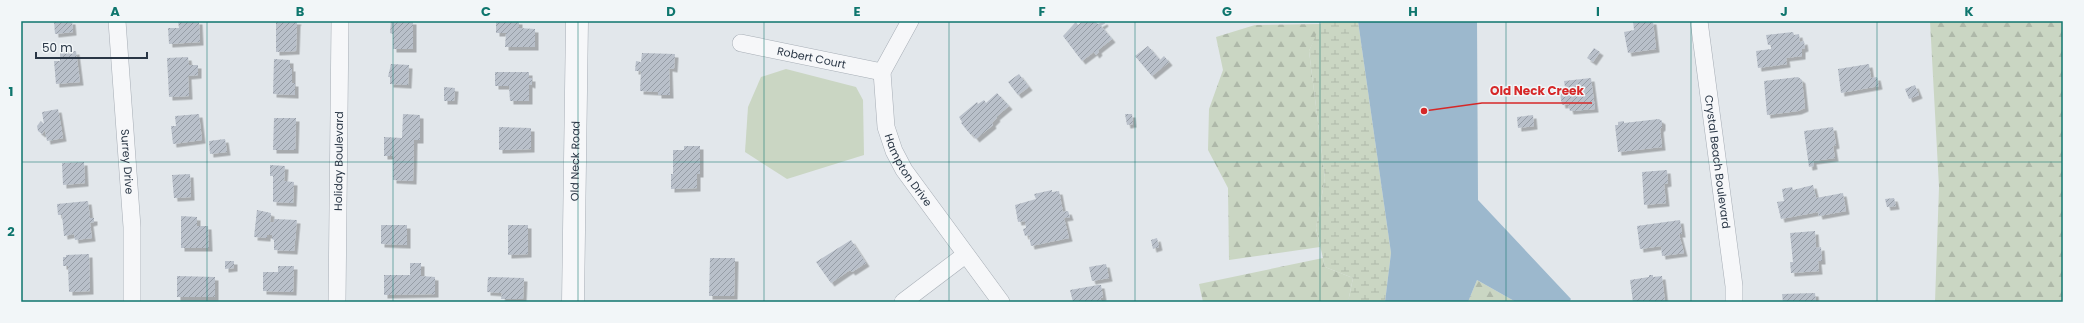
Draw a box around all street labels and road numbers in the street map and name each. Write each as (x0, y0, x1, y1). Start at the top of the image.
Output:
street label: Robert Court (776, 43, 847, 72)
street label: Crystal Beach Boulevard (1701, 94, 1734, 230)
street label: Holiday Boulevard (330, 111, 347, 211)
street label: Old Neck Road (566, 121, 584, 201)
street label: Surrey Drive (117, 128, 138, 195)
street label: Hampton Drive (881, 132, 936, 210)

